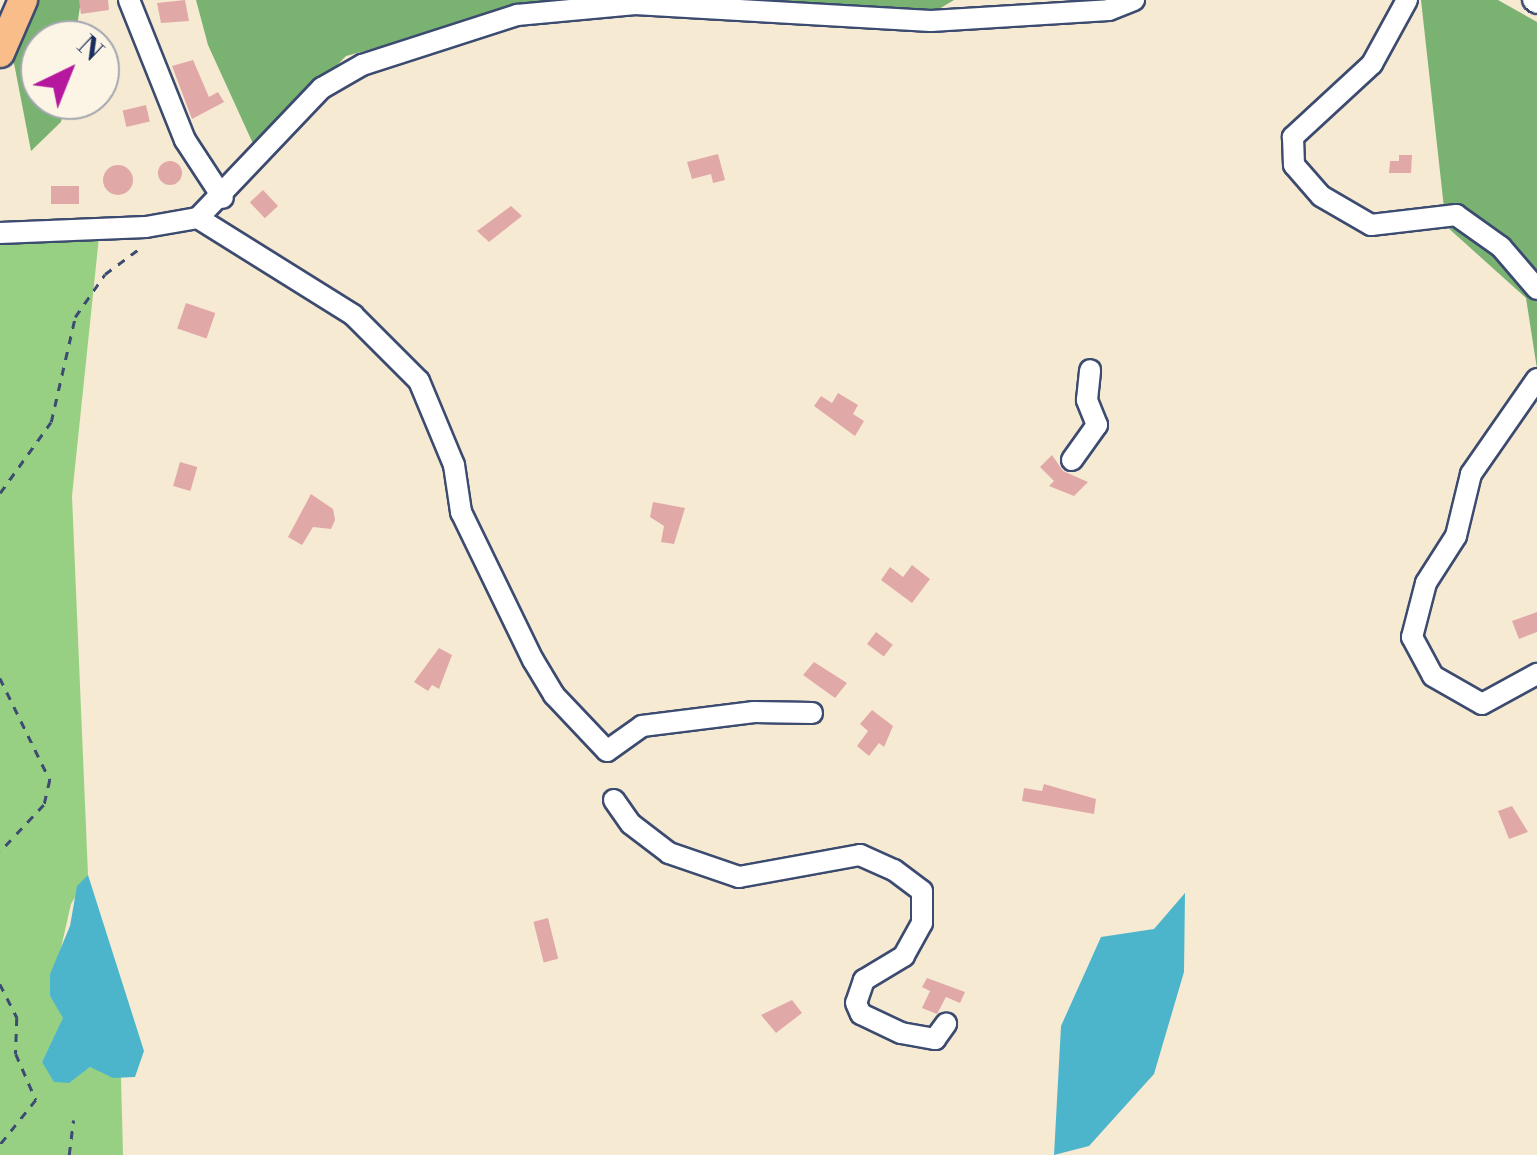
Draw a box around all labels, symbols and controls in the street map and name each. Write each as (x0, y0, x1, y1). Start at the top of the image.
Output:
north arrow (20, 20, 120, 120)
text: N (69, 29, 109, 70)

